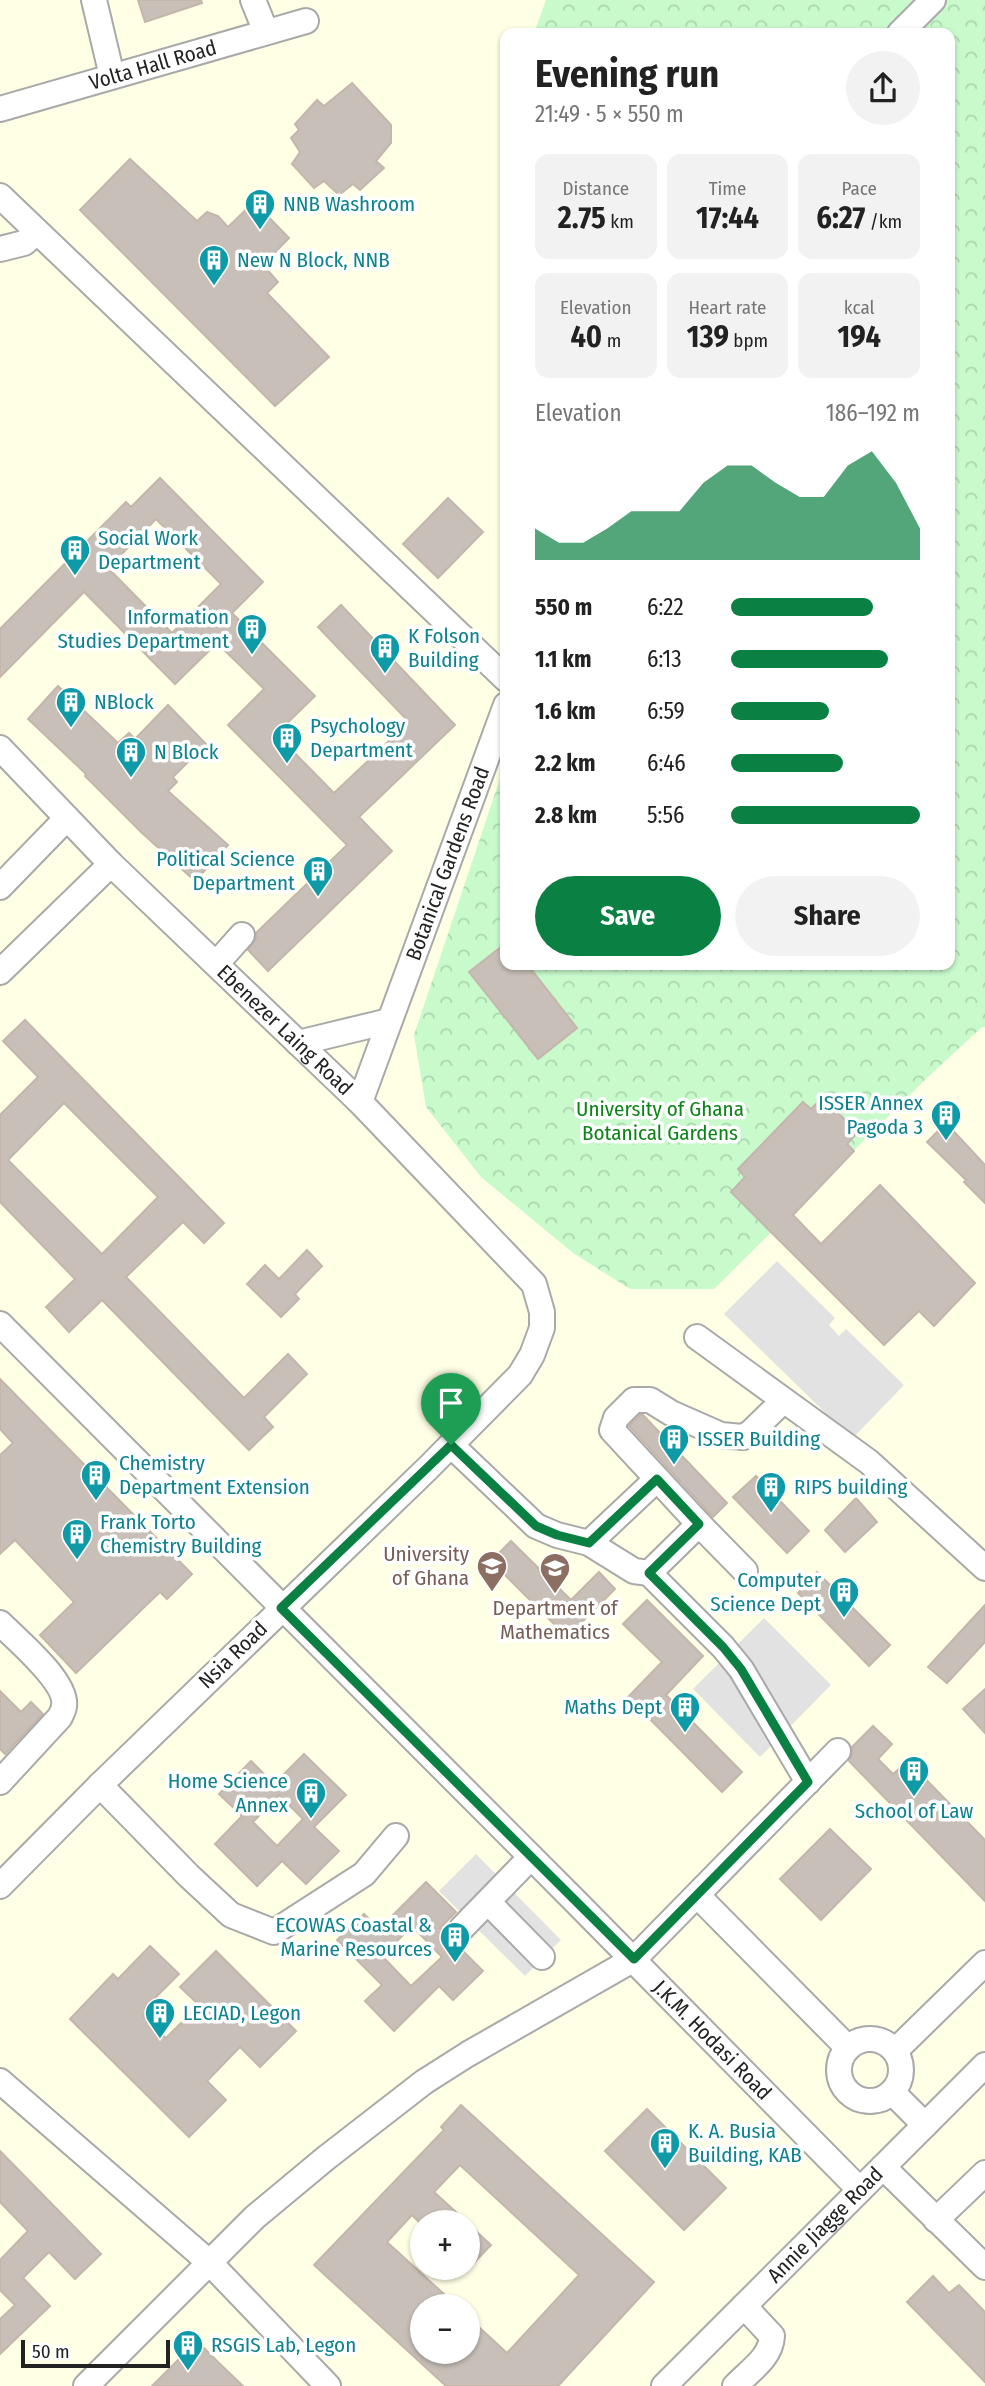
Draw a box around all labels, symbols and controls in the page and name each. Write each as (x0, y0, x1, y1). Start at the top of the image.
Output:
street label: Volta Hall Road (86, 34, 219, 96)
text: Evening run (535, 51, 719, 97)
button: share (846, 51, 920, 125)
text: 21:49 · 5 × 550 m (535, 100, 684, 128)
text: Distance (563, 177, 629, 200)
text: Time (709, 177, 746, 200)
text: Pace (841, 177, 877, 200)
building icon: NNB Washroom (243, 187, 277, 231)
place label: NNB Washroom (283, 191, 415, 217)
text: 2.75 (558, 200, 606, 236)
text: 17:44 (696, 200, 759, 236)
text: 6:27 (816, 200, 865, 236)
text: km (606, 210, 634, 233)
text: /km (865, 210, 902, 233)
building icon: New N Block, NNB (197, 243, 231, 287)
place label: New N Block, NNB (237, 247, 390, 273)
text: Elevation (560, 296, 632, 319)
text: Heart rate (688, 296, 767, 319)
text: kcal (844, 296, 875, 319)
text: 40 (570, 319, 602, 355)
text: 139 (687, 319, 729, 355)
text: 194 (837, 319, 881, 355)
text: m (602, 329, 621, 352)
text: bpm (729, 329, 768, 352)
text: Elevation (535, 399, 622, 427)
text: 186–192 m (826, 399, 920, 427)
place label: Social Work Department (98, 525, 201, 575)
building icon: Social Work Department (58, 533, 92, 577)
text: 550 m (535, 593, 592, 621)
text: 6:22 (647, 593, 684, 621)
place label: Information Studies Department (57, 604, 229, 654)
building icon: Information Studies Department (235, 612, 269, 656)
place label: K Folson Building (408, 623, 480, 673)
building icon: K Folson Building (368, 631, 402, 675)
text: 1.1 km (535, 645, 591, 673)
text: 6:13 (647, 645, 682, 673)
building icon: NBlock (54, 685, 88, 729)
place label: NBlock (94, 689, 154, 715)
text: 1.6 km (535, 697, 596, 725)
text: 6:59 (647, 697, 685, 725)
place label: Psychology Department (310, 713, 413, 763)
building icon: Psychology Department (270, 721, 304, 765)
building icon: N Block (114, 735, 148, 779)
place label: N Block (154, 739, 219, 765)
text: 2.2 km (535, 749, 596, 777)
text: 6:46 (647, 749, 686, 777)
street label: Botanical Gardens Road (400, 763, 495, 964)
text: 2.8 km (535, 801, 597, 829)
text: 5:56 (647, 801, 685, 829)
place label: Political Science Department (156, 846, 295, 896)
building icon: Political Science Department (301, 854, 335, 898)
button: Save (535, 876, 721, 956)
button: Share (735, 876, 920, 956)
street label: Ebenezer Laing Road (212, 959, 358, 1101)
place label: ISSER Annex Pagoda 3 (818, 1090, 924, 1140)
park label: University of Ghana Botanical Gardens (576, 1096, 744, 1146)
building icon: ISSER Annex Pagoda 3 (929, 1098, 963, 1142)
pin (421, 1373, 481, 1445)
icon: arrive (432, 1384, 470, 1422)
building icon: ISSER Building (657, 1422, 691, 1466)
place label: ISSER Building (697, 1426, 820, 1452)
place label: Chemistry Department Extension (119, 1450, 310, 1500)
building icon: Chemistry Department Extension (79, 1458, 113, 1502)
building icon: RIPS building (754, 1470, 788, 1514)
place label: RIPS building (794, 1474, 907, 1500)
place label: Frank Torto Chemistry Building (100, 1509, 262, 1559)
building icon: Frank Torto Chemistry Building (60, 1517, 94, 1561)
place label: University of Ghana (383, 1541, 470, 1591)
school or university icon: University of Ghana (475, 1549, 509, 1593)
school or university icon: Department of Mathematics (538, 1551, 572, 1595)
place label: Computer Science Dept (710, 1567, 822, 1617)
building icon: Computer Science Dept (827, 1575, 861, 1619)
place label: Department of Mathematics (493, 1595, 619, 1645)
street label: Nsia Road (193, 1616, 273, 1694)
building icon: Maths Dept (668, 1690, 702, 1734)
place label: Maths Dept (564, 1694, 662, 1720)
building icon: School of Law (897, 1754, 931, 1798)
place label: Home Science Annex (168, 1768, 289, 1818)
building icon: Home Science Annex (294, 1776, 328, 1820)
place label: School of Law (855, 1798, 974, 1824)
place label: ECOWAS Coastal & Marine Resources (275, 1912, 432, 1962)
building icon: ECOWAS Coastal & Marine Resources (438, 1920, 472, 1964)
street label: J.K.M. Hodasi Road (647, 1975, 777, 2106)
building icon: LECIAD, Legon (143, 1996, 177, 2040)
place label: LECIAD, Legon (183, 2000, 301, 2026)
place label: K. A. Busia Building, KAB (688, 2118, 802, 2168)
building icon: K. A. Busia Building, KAB (648, 2126, 682, 2170)
street label: Annie Jiagge Road (762, 2161, 889, 2288)
map controls (410, 2210, 480, 2364)
button: + (410, 2210, 480, 2280)
button: − (410, 2294, 480, 2364)
building icon: RSGIS Lab, Legon (171, 2328, 205, 2372)
place label: RSGIS Lab, Legon (211, 2332, 356, 2358)
scale bar (21, 2337, 170, 2369)
text: 50 m (32, 2340, 70, 2363)

